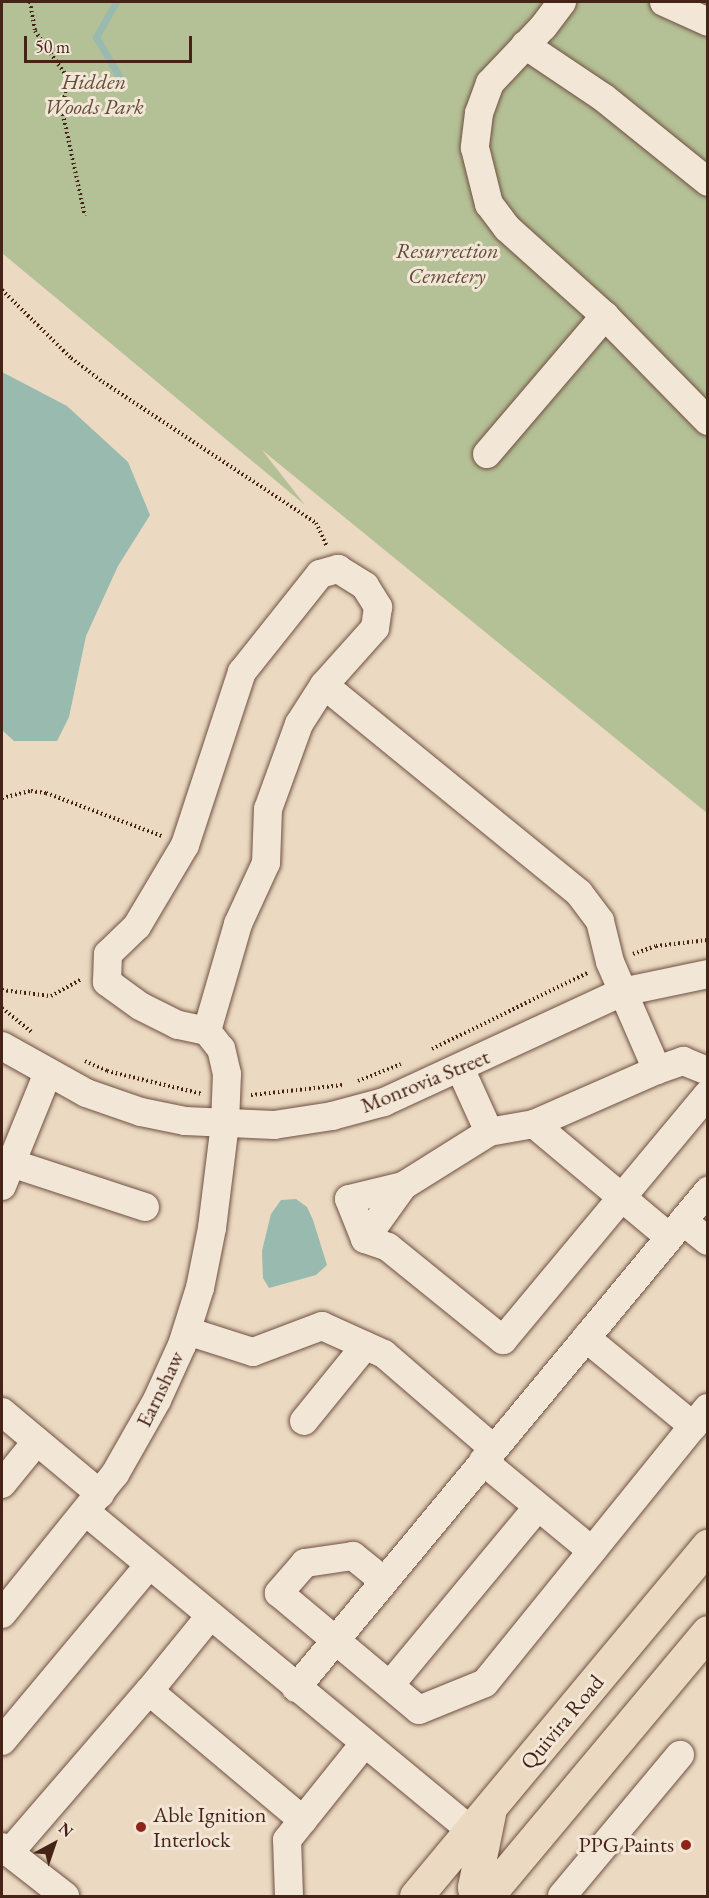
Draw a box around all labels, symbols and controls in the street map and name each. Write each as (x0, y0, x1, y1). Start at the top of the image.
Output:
scale bar (27, 24, 195, 62)
text: 50 m (35, 35, 70, 58)
park label: Hidden Woods Park (44, 68, 144, 119)
park label: Resurrection Cemetery (395, 237, 499, 288)
street label: Monrovia Street (357, 1043, 493, 1119)
street label: Earnshaw (130, 1347, 190, 1431)
street label: Quivira Road (515, 1669, 609, 1775)
place label: Able Ignition Interlock (153, 1801, 266, 1852)
north arrow (24, 1814, 84, 1874)
text: N (54, 1818, 78, 1842)
marker: Able Ignition Interlock (134, 1820, 148, 1834)
place label: PPG Paints (578, 1832, 674, 1858)
marker: PPG Paints (679, 1838, 693, 1852)

